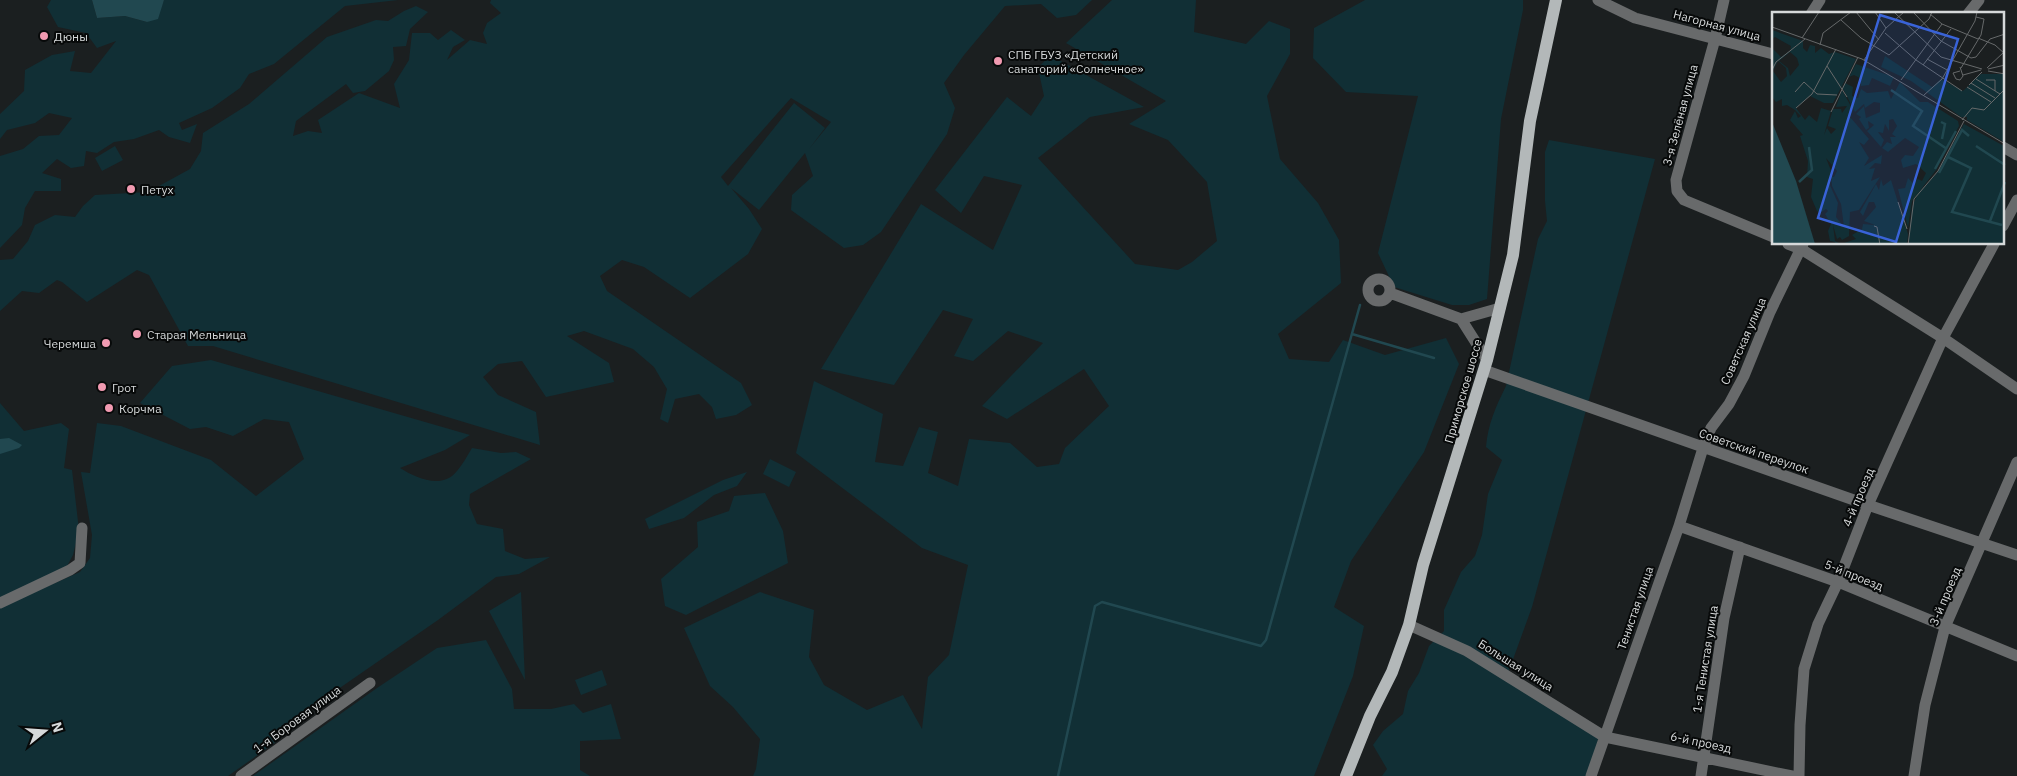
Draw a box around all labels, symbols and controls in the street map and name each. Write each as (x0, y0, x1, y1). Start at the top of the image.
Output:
street label: Нагорная улица (1672, 6, 1763, 44)
inset map (1772, 12, 2004, 245)
place label: Дюны (54, 29, 88, 44)
marker: Дюны (38, 30, 50, 42)
place label: СПБ ГБУЗ «Детский санаторий «Солнечное» (1008, 47, 1144, 76)
marker: СПБ ГБУЗ «Детский санаторий «Солнечное» (992, 55, 1004, 67)
street label: 3-я Зелёная улица (1659, 62, 1701, 167)
place label: Петух (141, 182, 174, 197)
marker: Петух (125, 183, 137, 195)
street label: Советская улица (1717, 294, 1769, 387)
place label: Старая Мельница (147, 327, 247, 342)
marker: Старая Мельница (131, 328, 143, 340)
place label: Черемша (44, 336, 97, 351)
marker: Черемша (100, 337, 112, 349)
street label: Приморское шоссе (1441, 337, 1485, 445)
place label: Грот (112, 380, 137, 395)
marker: Грот (96, 381, 108, 393)
place label: Корчма (119, 401, 162, 416)
marker: Корчма (103, 402, 115, 414)
street label: Советский переулок (1697, 425, 1811, 477)
street label: 4-й проезд (1839, 465, 1877, 529)
street label: 5-й проезд (1822, 556, 1886, 594)
street label: Тенистая улица (1614, 564, 1656, 652)
street label: 3-й проезд (1926, 564, 1964, 628)
street label: 1-я Тенистая улица (1689, 604, 1721, 714)
street label: Большая улица (1476, 636, 1557, 694)
street label: 1-я Боровая улица (250, 682, 344, 756)
north arrow (20, 706, 70, 756)
text: N (47, 720, 68, 735)
street label: 6-й проезд (1669, 728, 1733, 756)

